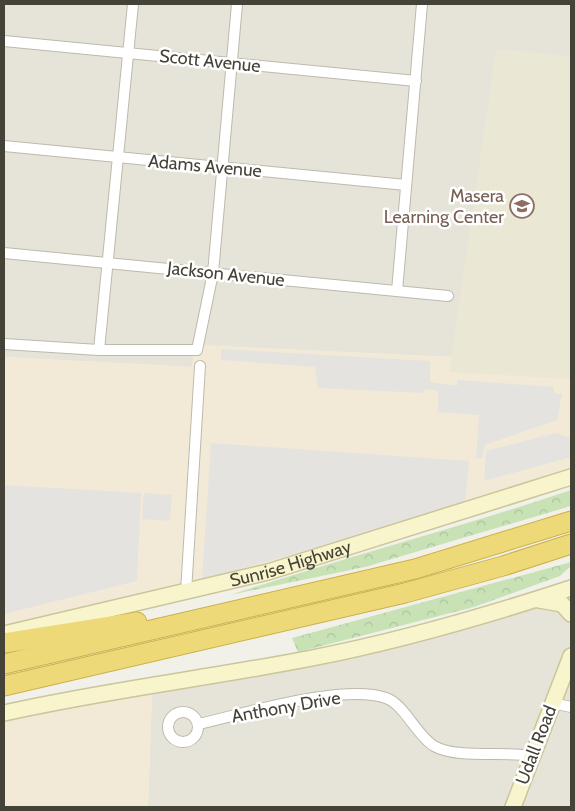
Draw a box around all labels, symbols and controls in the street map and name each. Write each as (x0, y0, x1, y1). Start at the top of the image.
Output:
street label: Scott Avenue (158, 45, 262, 77)
street label: Adams Avenue (147, 150, 263, 182)
place label: Masera Learning Center (384, 185, 504, 228)
school or university icon: Masera Learning Center (509, 193, 535, 219)
street label: Jackson Avenue (165, 257, 286, 291)
street label: Sunrise Highway (228, 536, 354, 592)
street label: Anthony Drive (230, 687, 342, 727)
street label: Udall Road (511, 702, 561, 788)

